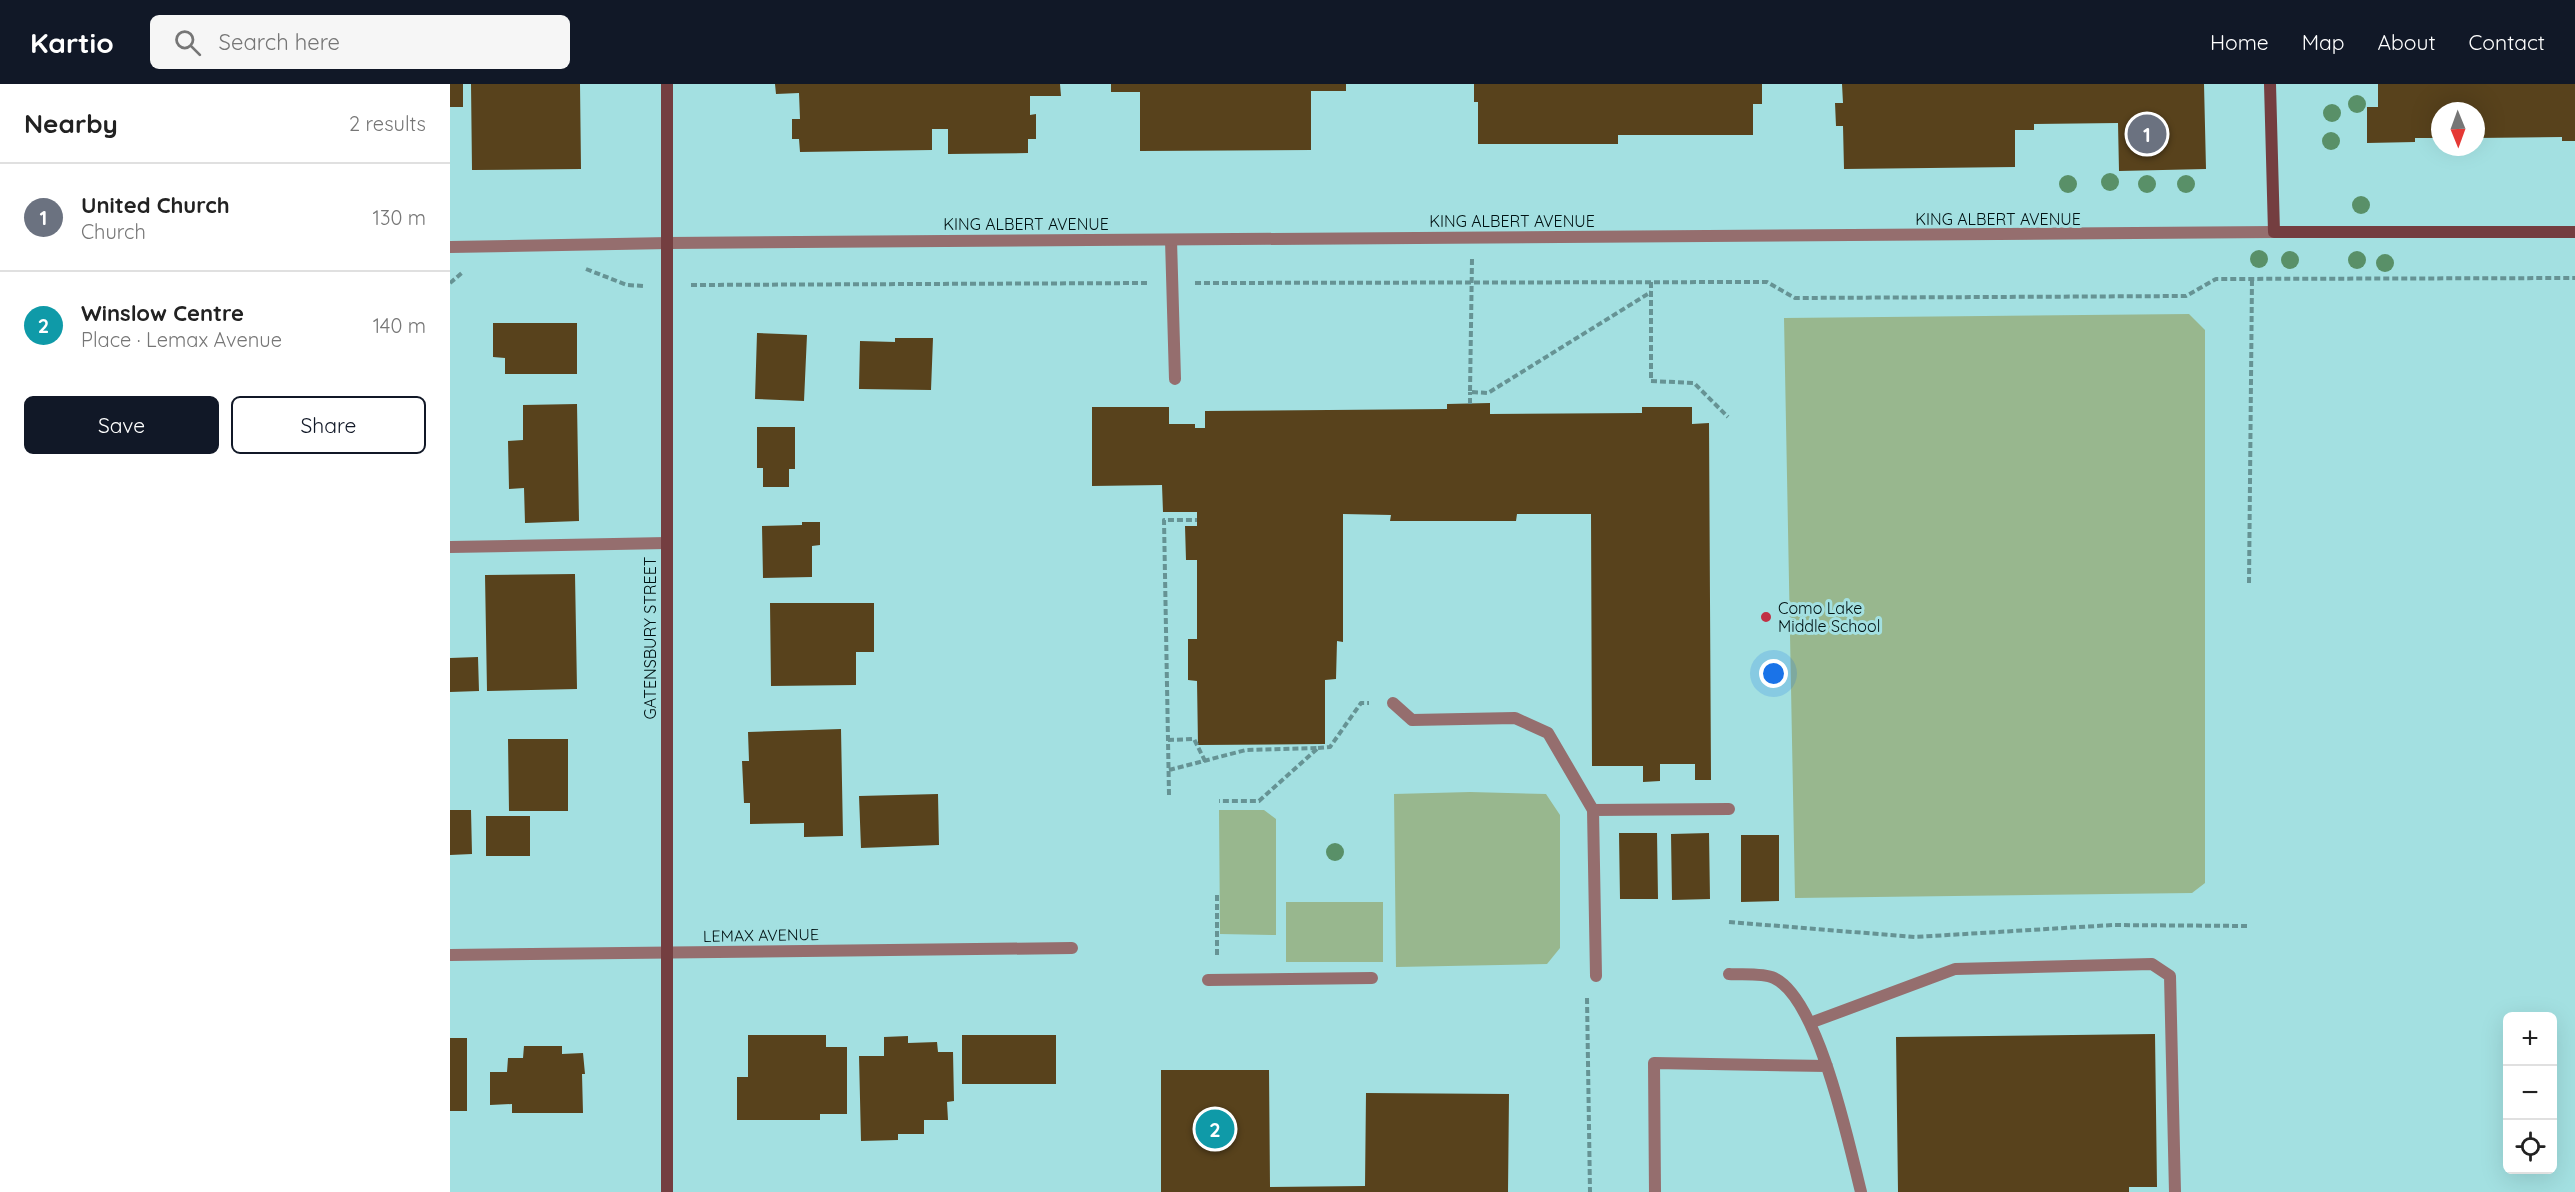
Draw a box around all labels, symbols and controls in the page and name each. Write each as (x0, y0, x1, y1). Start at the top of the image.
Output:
search box (150, 15, 570, 69)
text: Kartio (30, 25, 114, 60)
icon: search (171, 26, 204, 59)
text: Search here (219, 28, 340, 56)
text: Home (2210, 29, 2269, 55)
text: Map (2302, 29, 2345, 55)
text: About (2378, 29, 2436, 55)
text: Contact (2469, 29, 2545, 55)
north arrow (2431, 102, 2485, 156)
text: Nearby (24, 107, 118, 140)
text: 2 results (349, 111, 426, 136)
pin: 1 (2128, 112, 2166, 156)
text: United Church (81, 191, 230, 219)
text: 1 (40, 205, 47, 230)
text: 130 m (373, 205, 426, 230)
street label: KING ALBERT AVENUE (1915, 209, 2081, 229)
street label: KING ALBERT AVENUE (1429, 211, 1595, 231)
street label: KING ALBERT AVENUE (943, 214, 1109, 234)
text: Church (81, 219, 146, 244)
text: Winslow Centre (81, 299, 244, 327)
text: 2 (38, 313, 49, 338)
text: 140 m (373, 313, 426, 338)
text: Place · Lemax Avenue (81, 327, 282, 352)
button: Save (24, 396, 219, 454)
button: Share (231, 396, 426, 454)
street label: GATENSBURY STREET (640, 556, 660, 719)
place label: Como Lake Middle School (1778, 598, 1880, 636)
marker: Como Lake Middle School (1759, 610, 1773, 624)
your location (1759, 659, 1788, 688)
street label: LEMAX AVENUE (703, 924, 819, 946)
map controls (2503, 1012, 2557, 1174)
button: + (2503, 1012, 2557, 1066)
button: − (2503, 1066, 2557, 1120)
pin: 2 (1196, 1106, 1234, 1152)
button: locate (2503, 1120, 2557, 1174)

